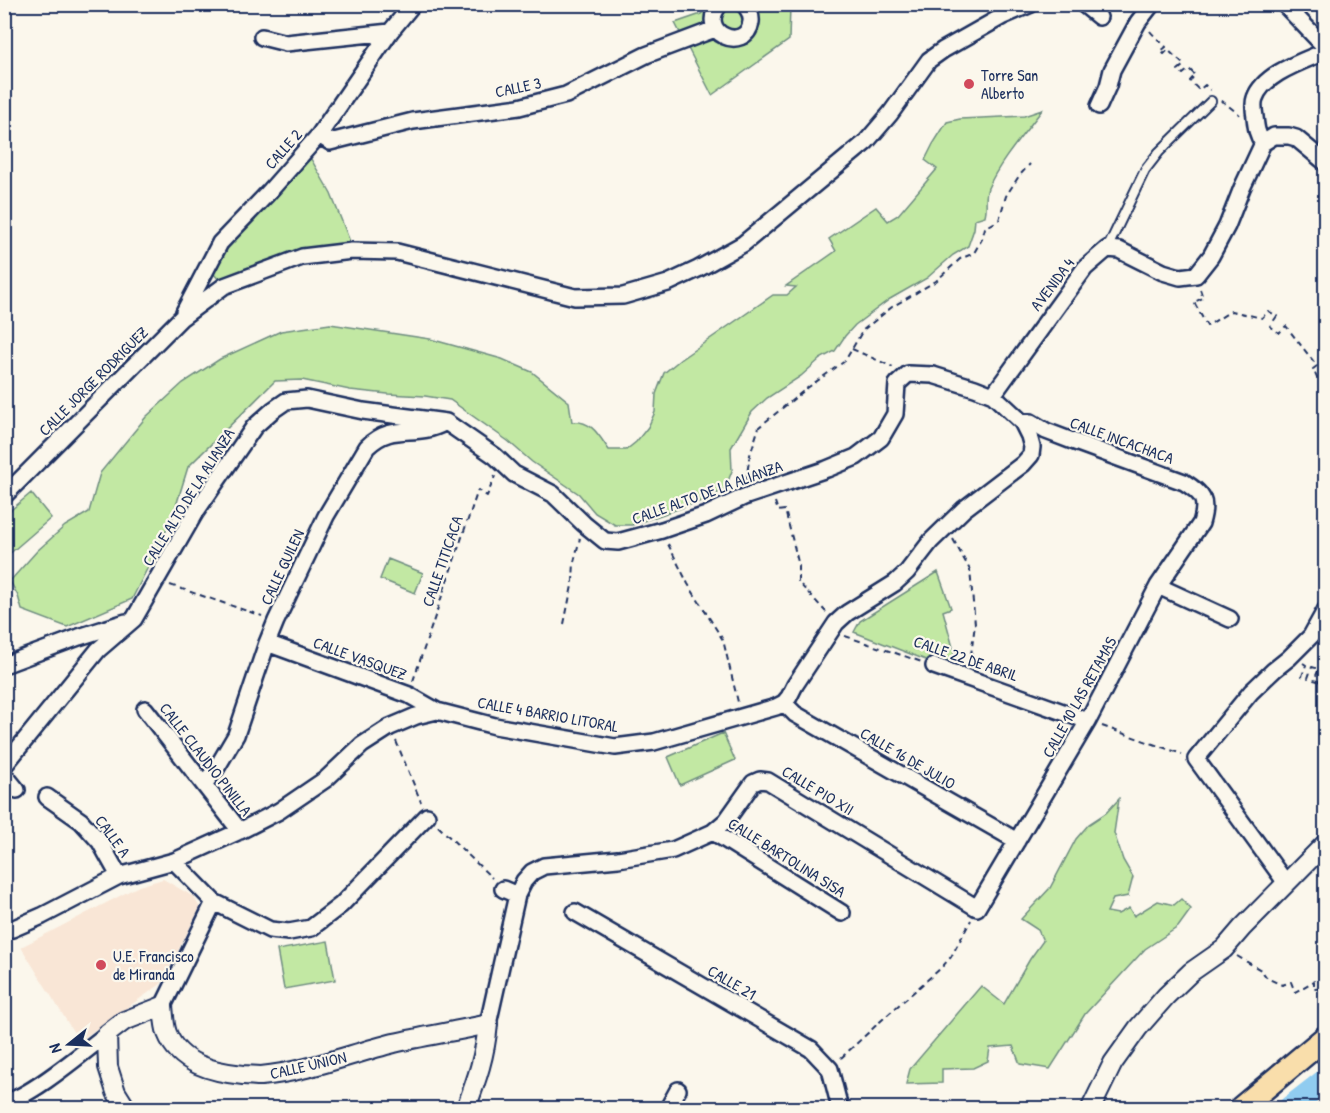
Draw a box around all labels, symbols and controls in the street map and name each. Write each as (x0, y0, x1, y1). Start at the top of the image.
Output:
place label: Torre San Alberto (981, 64, 1038, 104)
street label: CALLE 3 (493, 71, 543, 103)
marker: Torre San Alberto (962, 77, 976, 91)
street label: CALLE 2 (259, 124, 307, 174)
street label: AVENIDA 4 (1025, 253, 1079, 315)
street label: CALLE JORGE RODRIGUEZ (34, 322, 152, 440)
street label: CALLE INCACHACA (1067, 411, 1177, 469)
street label: CALLE ALTO DE LA ALIANZA (137, 424, 239, 570)
street label: CALLE ALTO DE LA ALIANZA (629, 454, 785, 529)
street label: CALLE TITICACA (416, 512, 468, 609)
street label: CALLE GUILEN (255, 526, 309, 608)
street label: CALLE 22 DE ABRIL (911, 630, 1021, 686)
street label: CALLE VASQUEZ (310, 631, 410, 685)
street label: CALLE 10 LAS RETAMAS (1037, 632, 1122, 761)
street label: CALLE 4 BARRIO LITORAL (476, 691, 620, 737)
street label: CALLE CLAUDIO PINILLA (155, 698, 257, 820)
street label: CALLE 16 DE JULIO (856, 722, 960, 794)
street label: CALLE PIO XII (778, 760, 858, 820)
street label: CALLE A (90, 811, 136, 862)
street label: CALLE BARTOLINA SISA (724, 812, 850, 902)
place label: U.E. Francisco de Miranda (113, 945, 194, 985)
marker: U.E. Francisco de Miranda (94, 958, 108, 972)
street label: CALLE 21 (704, 959, 760, 1005)
north arrow (39, 1014, 99, 1074)
text: N (43, 1041, 67, 1056)
street label: CALLE UNION (268, 1046, 348, 1084)

